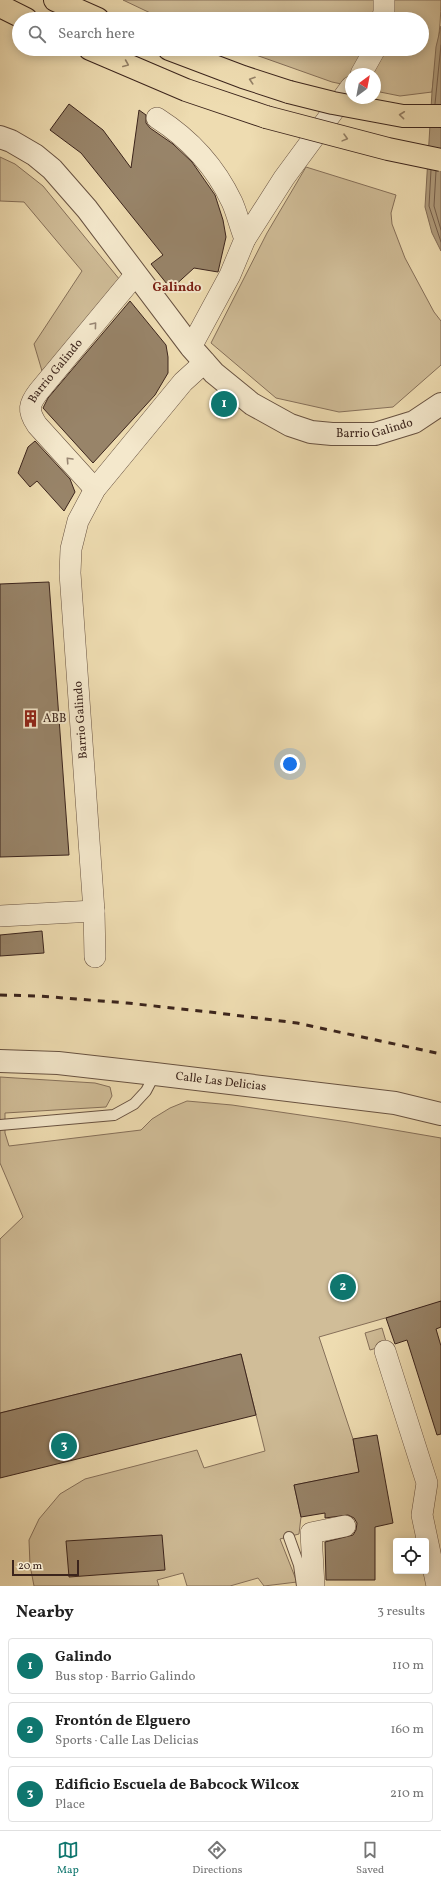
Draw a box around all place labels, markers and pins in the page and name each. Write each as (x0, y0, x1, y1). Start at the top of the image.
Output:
pin: 1 (211, 389, 237, 419)
building icon: ABB (20, 709, 40, 729)
place label: ABB (43, 711, 66, 727)
pin: 2 (330, 1272, 356, 1302)
pin: 3 (51, 1431, 77, 1461)

